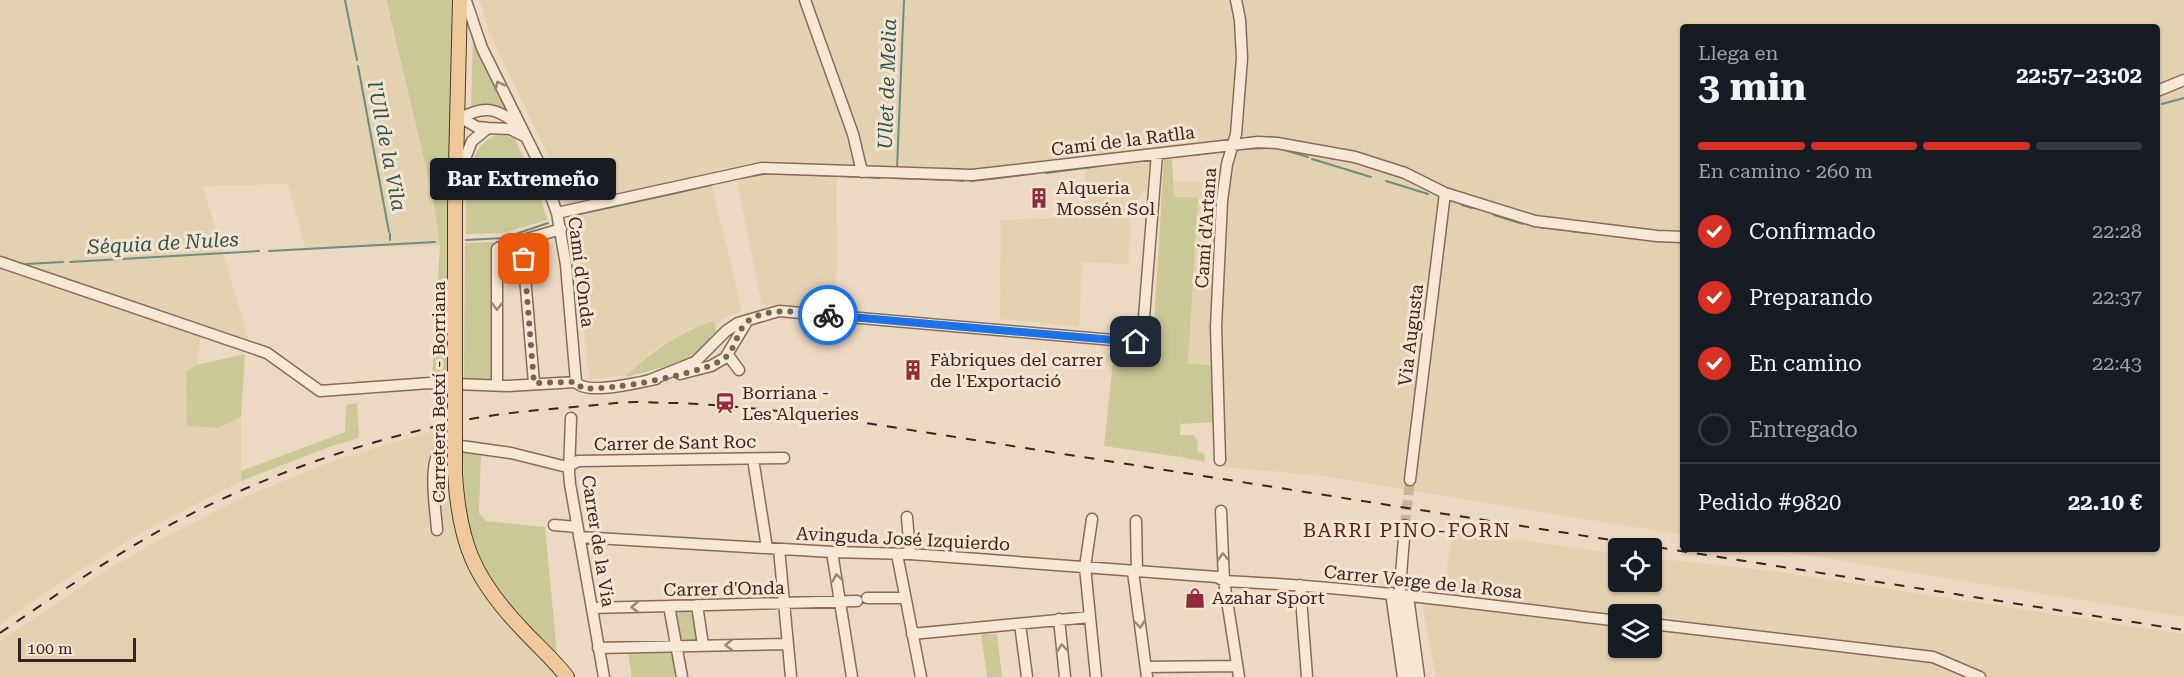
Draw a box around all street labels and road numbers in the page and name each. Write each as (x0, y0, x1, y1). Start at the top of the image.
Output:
street label: Camí de la Ratlla (1050, 121, 1196, 160)
street label: Camí d'Artana (1191, 167, 1220, 289)
street label: Camí d'Onda (564, 215, 599, 329)
street label: Carretera Betxí - Borriana (428, 281, 449, 503)
street label: Via Augusta (1394, 282, 1427, 387)
street label: Carrer de Sant Roc (594, 431, 756, 454)
street label: Carrer de la Via (578, 474, 619, 609)
street label: Avinguda José Izquierdo (795, 522, 1011, 555)
street label: Carrer Verge de la Rosa (1323, 561, 1523, 602)
street label: Carrer d'Onda (663, 577, 785, 600)

